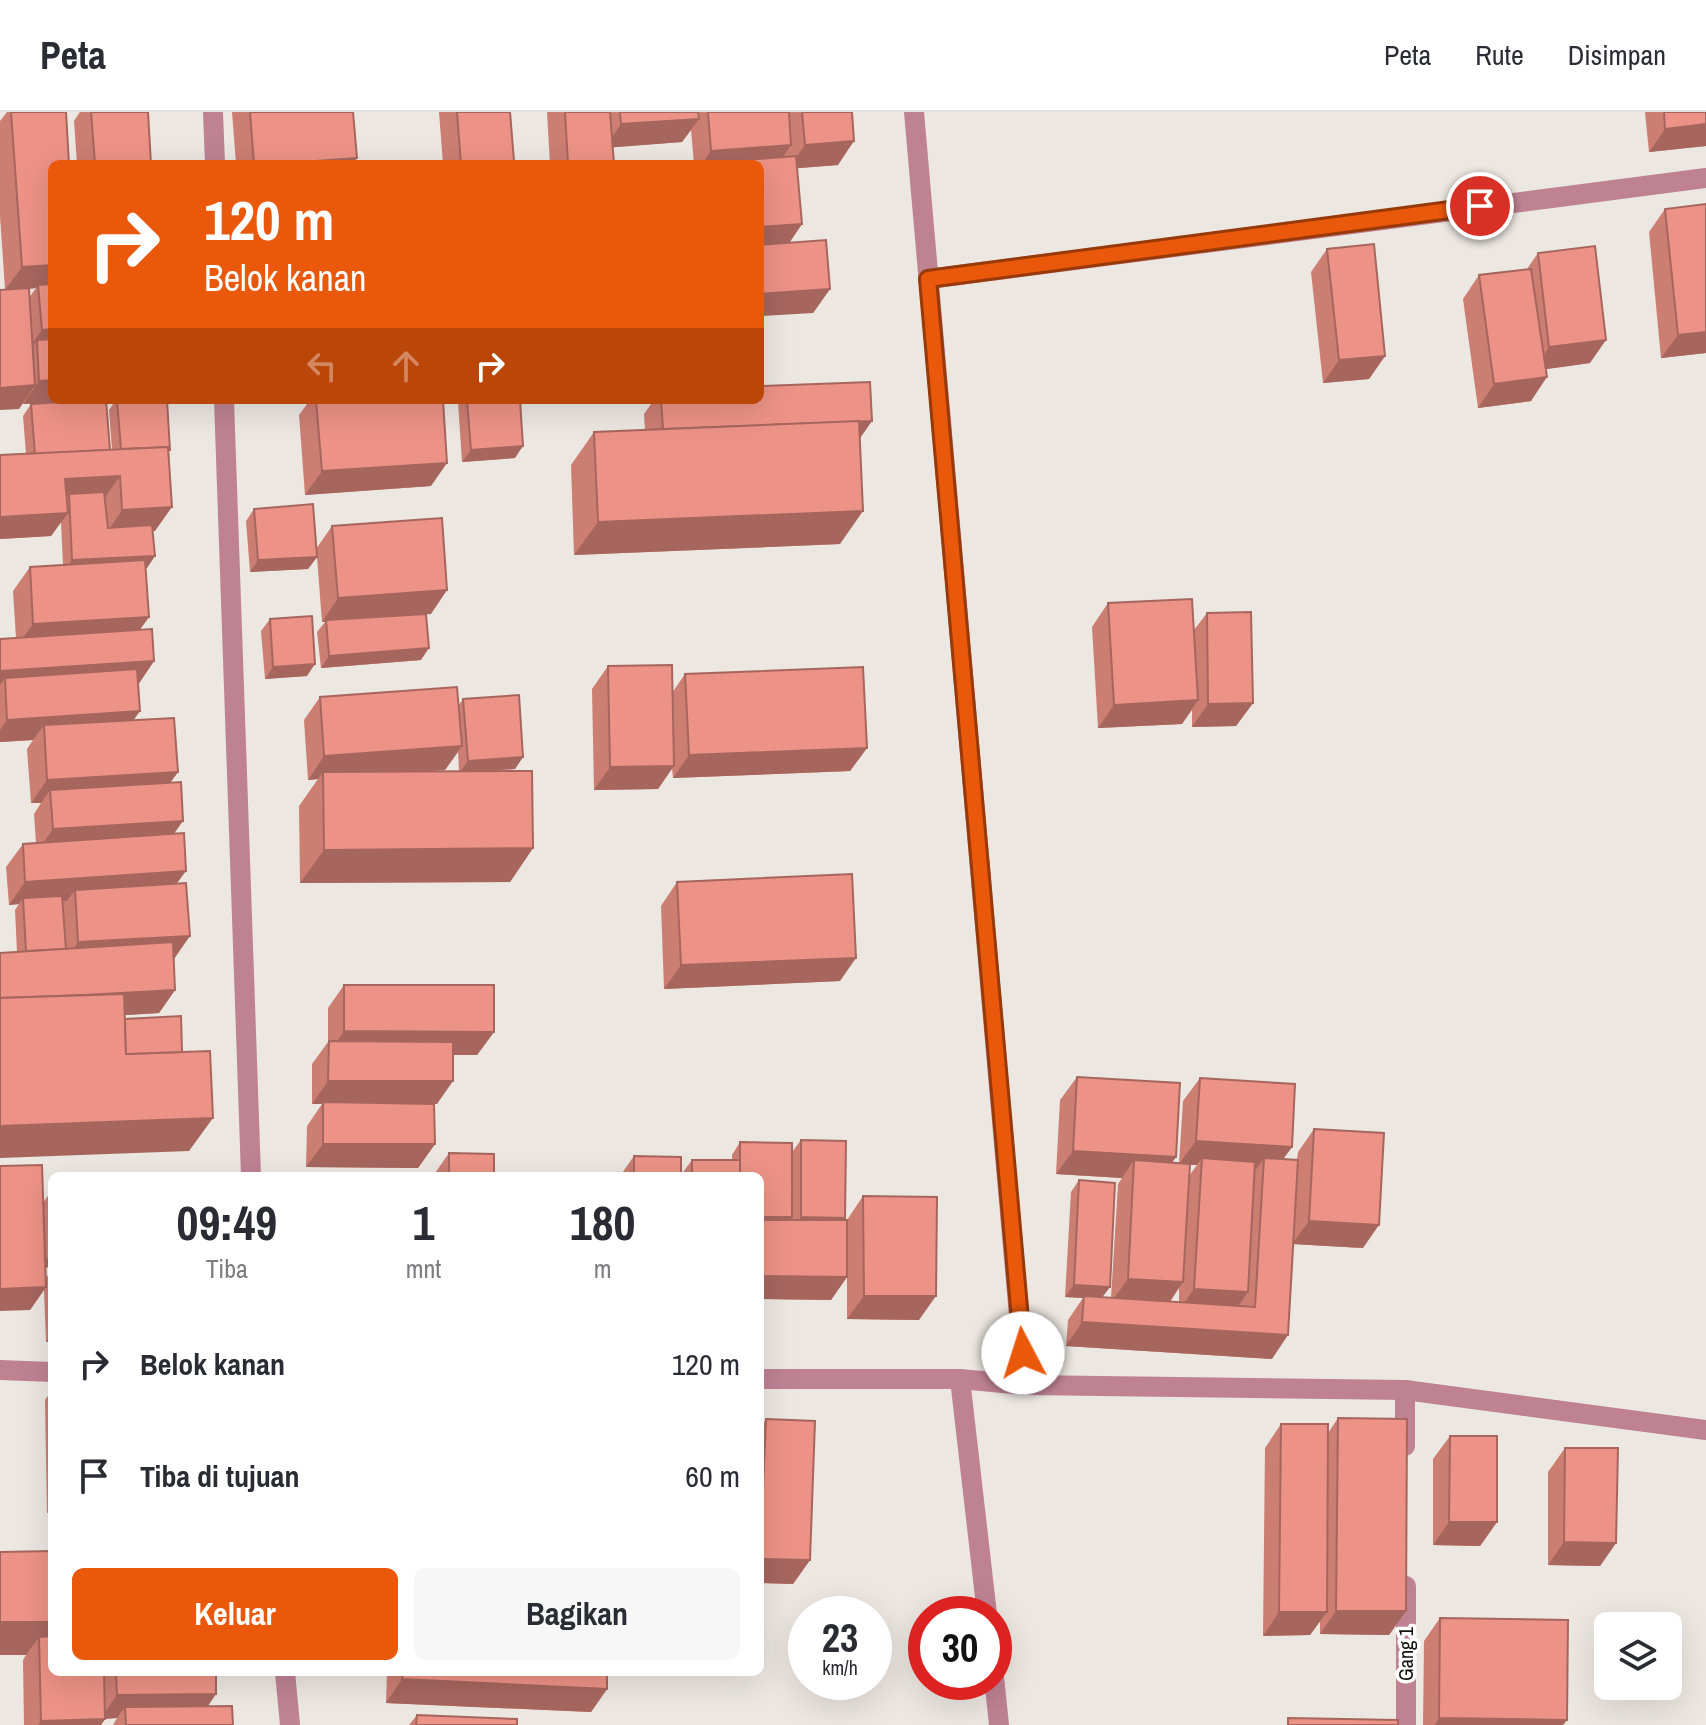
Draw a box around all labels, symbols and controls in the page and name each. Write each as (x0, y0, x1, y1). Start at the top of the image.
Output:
text: Peta (40, 30, 106, 81)
text: Peta (1384, 36, 1431, 74)
text: Rute (1475, 36, 1524, 74)
text: Disimpan (1568, 36, 1666, 74)
pin (1446, 172, 1514, 240)
text: 120 m (204, 182, 334, 257)
icon: arrive (1458, 184, 1502, 228)
icon: right (72, 192, 176, 296)
text: Belok kanan (204, 254, 366, 302)
icon: left (300, 344, 344, 388)
icon: ahead (384, 344, 428, 388)
icon: right (468, 344, 512, 388)
text: 09:49 (177, 1190, 277, 1255)
text: 1 (413, 1190, 434, 1255)
text: 180 (570, 1190, 635, 1255)
text: Tiba (206, 1251, 248, 1286)
text: mnt (406, 1251, 441, 1286)
text: m (594, 1251, 612, 1286)
position arrow (981, 1311, 1065, 1395)
icon: right (72, 1342, 116, 1386)
text: Belok kanan (140, 1344, 285, 1384)
text: 120 m (672, 1344, 740, 1384)
icon: arrive (72, 1454, 116, 1498)
text: Tiba di tujuan (140, 1456, 300, 1496)
text: 60 m (685, 1456, 740, 1496)
button: Keluar (72, 1568, 398, 1660)
button: Bagikan (414, 1568, 740, 1660)
speed limit sign: 30 (908, 1596, 1012, 1700)
text: 23 (822, 1611, 858, 1664)
map controls (1594, 1612, 1682, 1700)
button: layers (1594, 1612, 1682, 1700)
street label: Gang 1 (1392, 1627, 1419, 1681)
text: km/h (822, 1654, 858, 1681)

